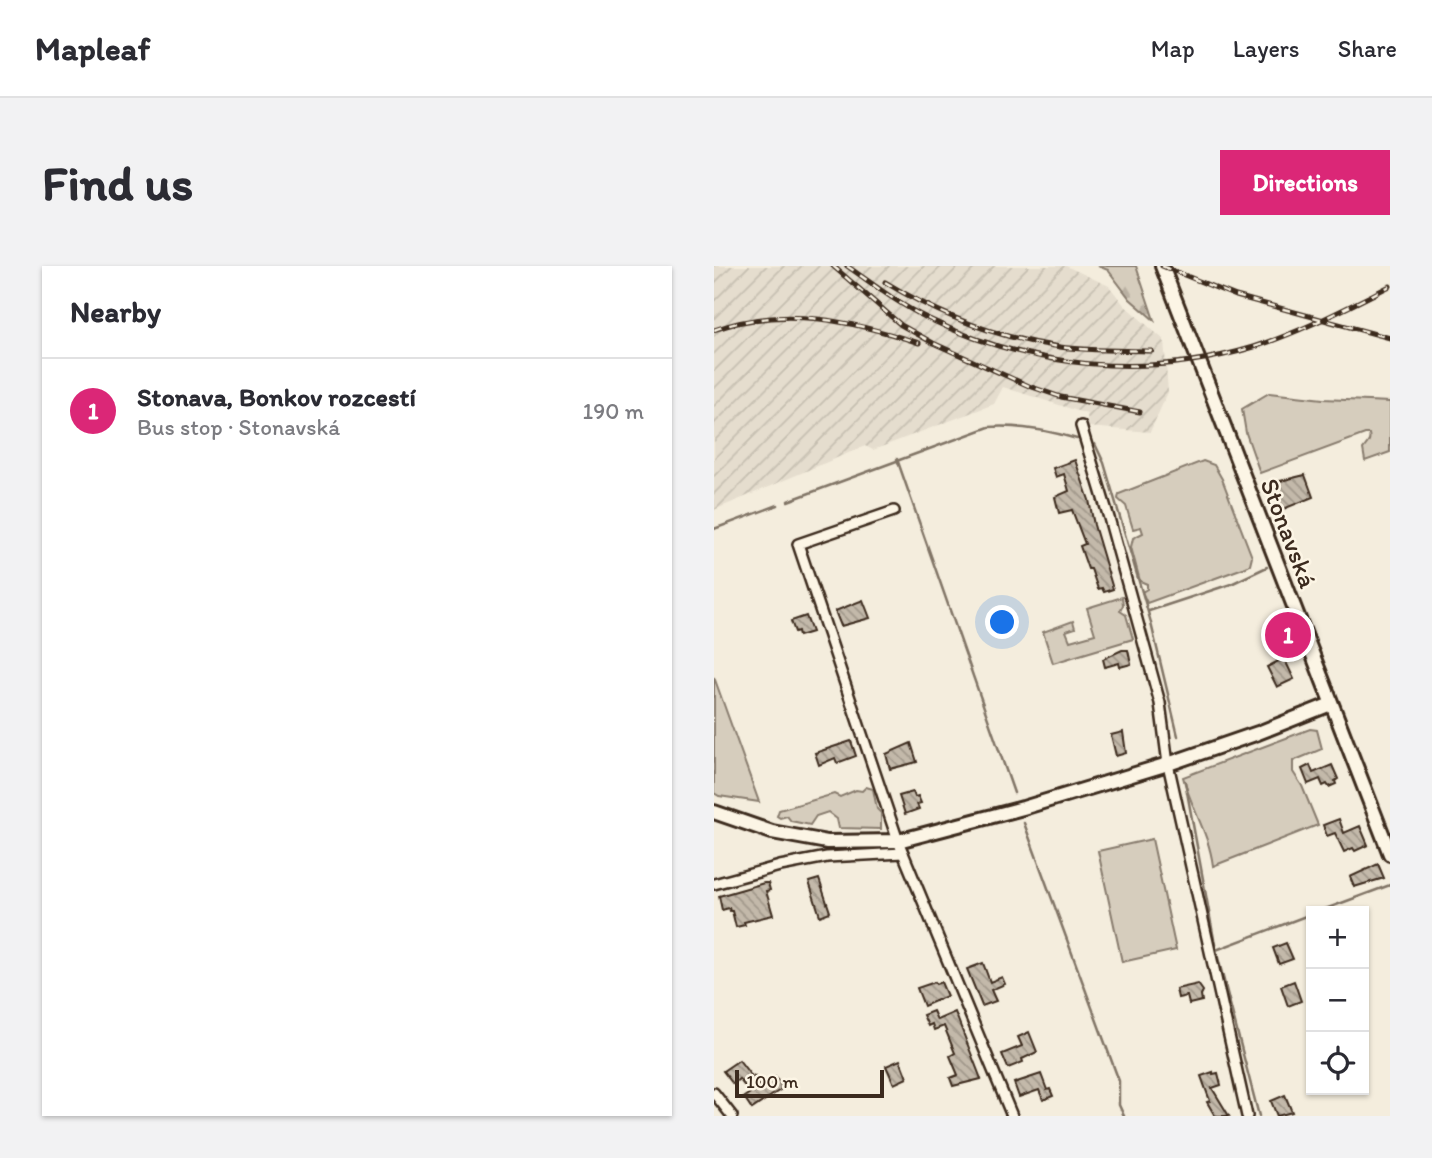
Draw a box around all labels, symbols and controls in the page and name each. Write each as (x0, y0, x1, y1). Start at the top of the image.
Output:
text: Mapleaf (35, 29, 150, 68)
text: Map (1151, 34, 1195, 63)
text: Layers (1233, 34, 1300, 63)
text: Share (1338, 34, 1397, 63)
button: Directions (1220, 150, 1390, 215)
text: Find us (42, 153, 193, 212)
text: Nearby (70, 293, 161, 330)
text: Stonava, Bonkov rozcestí (137, 381, 416, 413)
text: 1 (88, 397, 98, 425)
text: 190 m (583, 397, 644, 425)
text: Bus stop · Stonavská (137, 413, 340, 441)
street label: Stonavská (1253, 474, 1325, 593)
your location (985, 605, 1019, 639)
pin: 1 (1265, 609, 1311, 661)
map controls (1306, 906, 1369, 1095)
button: + (1306, 906, 1369, 969)
button: − (1306, 969, 1369, 1032)
button: locate (1306, 1032, 1369, 1095)
scale bar (735, 1067, 884, 1099)
text: 100 m (746, 1070, 798, 1093)

